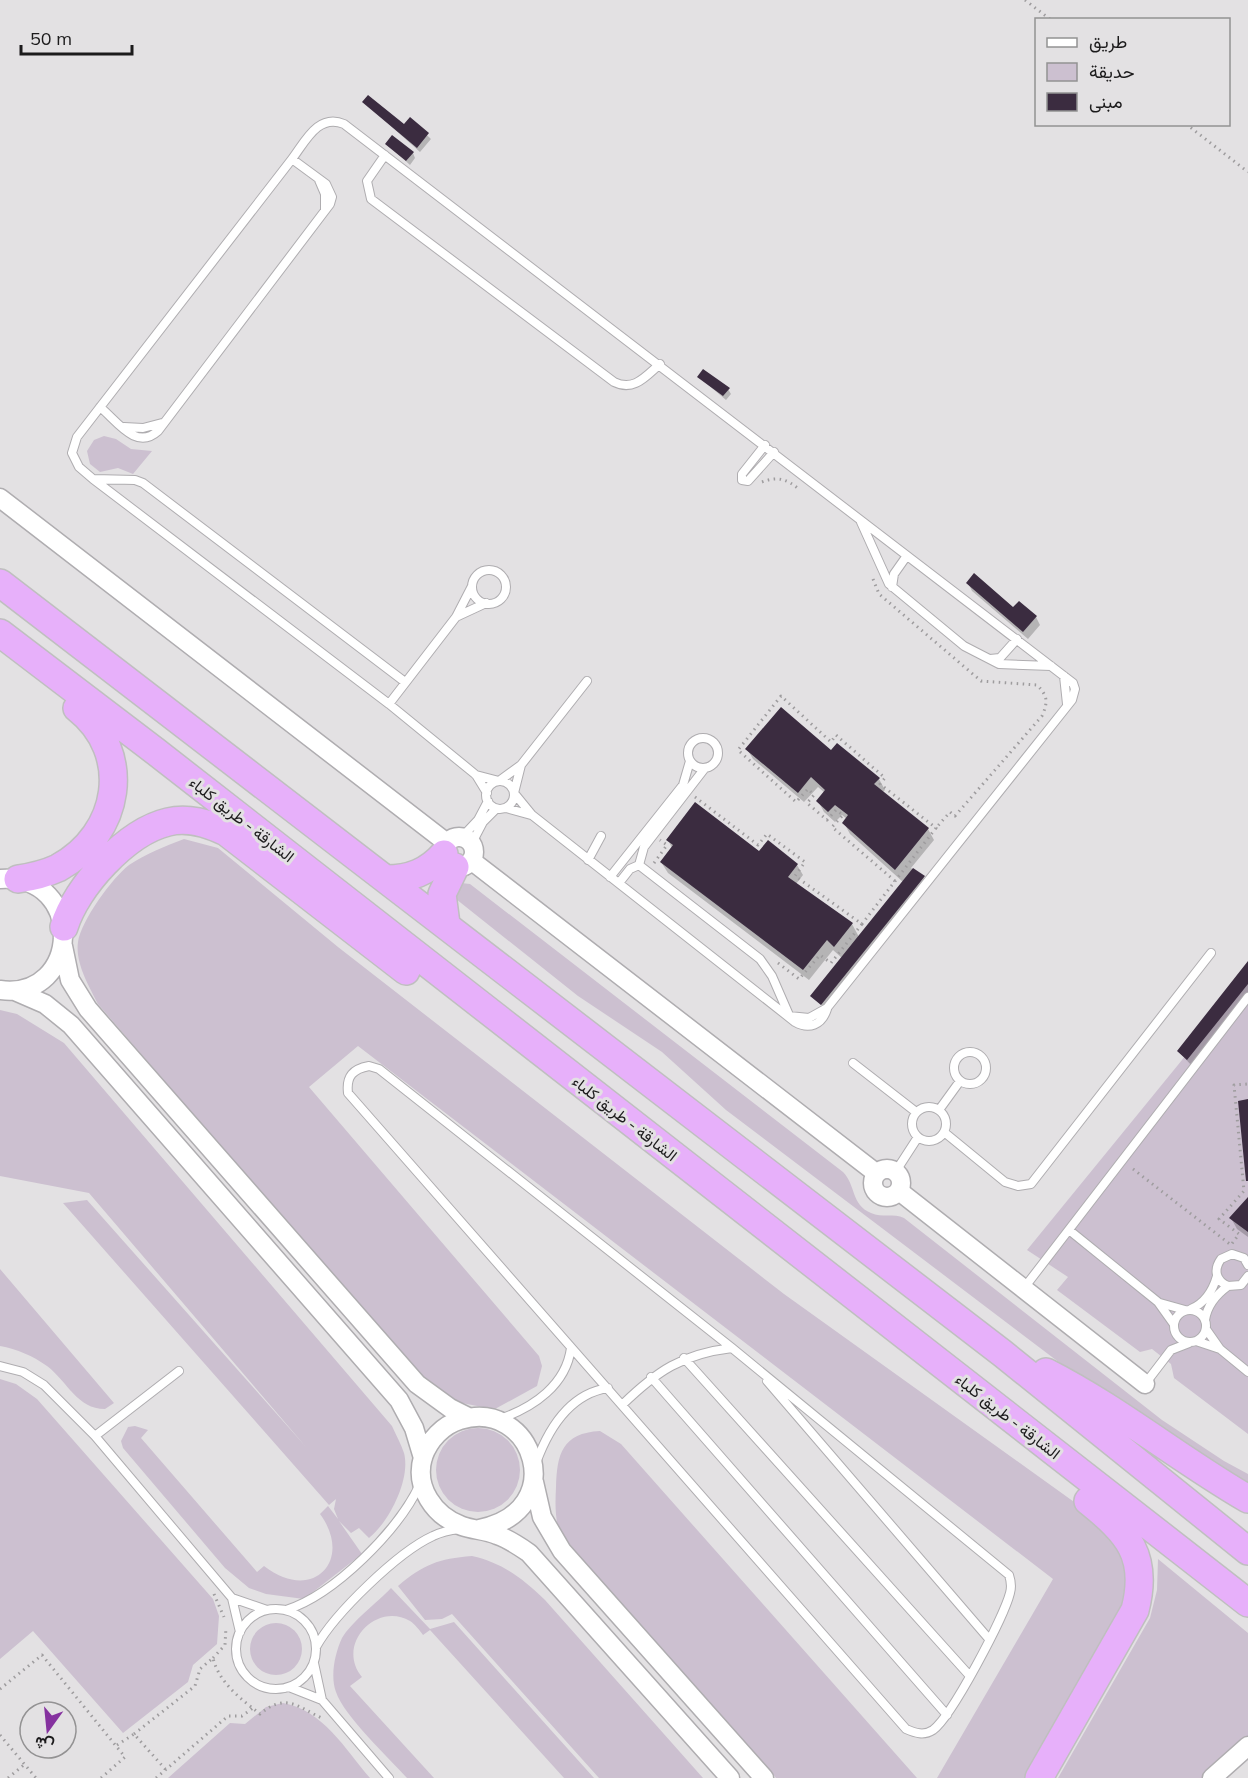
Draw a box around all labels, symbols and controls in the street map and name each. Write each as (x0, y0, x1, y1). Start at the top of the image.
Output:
scale bar (21, 18, 132, 56)
legend (1035, 18, 1230, 126)
text: 50 m (30, 27, 72, 50)
text: طريق (1089, 30, 1127, 53)
text: حديقة (1089, 60, 1135, 83)
text: مبنى (1089, 90, 1123, 113)
street label: الشارقة - طريق كلباء (185, 772, 298, 867)
street label: الشارقة - طريق كلباء (568, 1071, 681, 1166)
street label: الشارقة - طريق كلباء (951, 1369, 1064, 1464)
north arrow (18, 1700, 78, 1760)
text: ش (32, 1732, 56, 1757)

